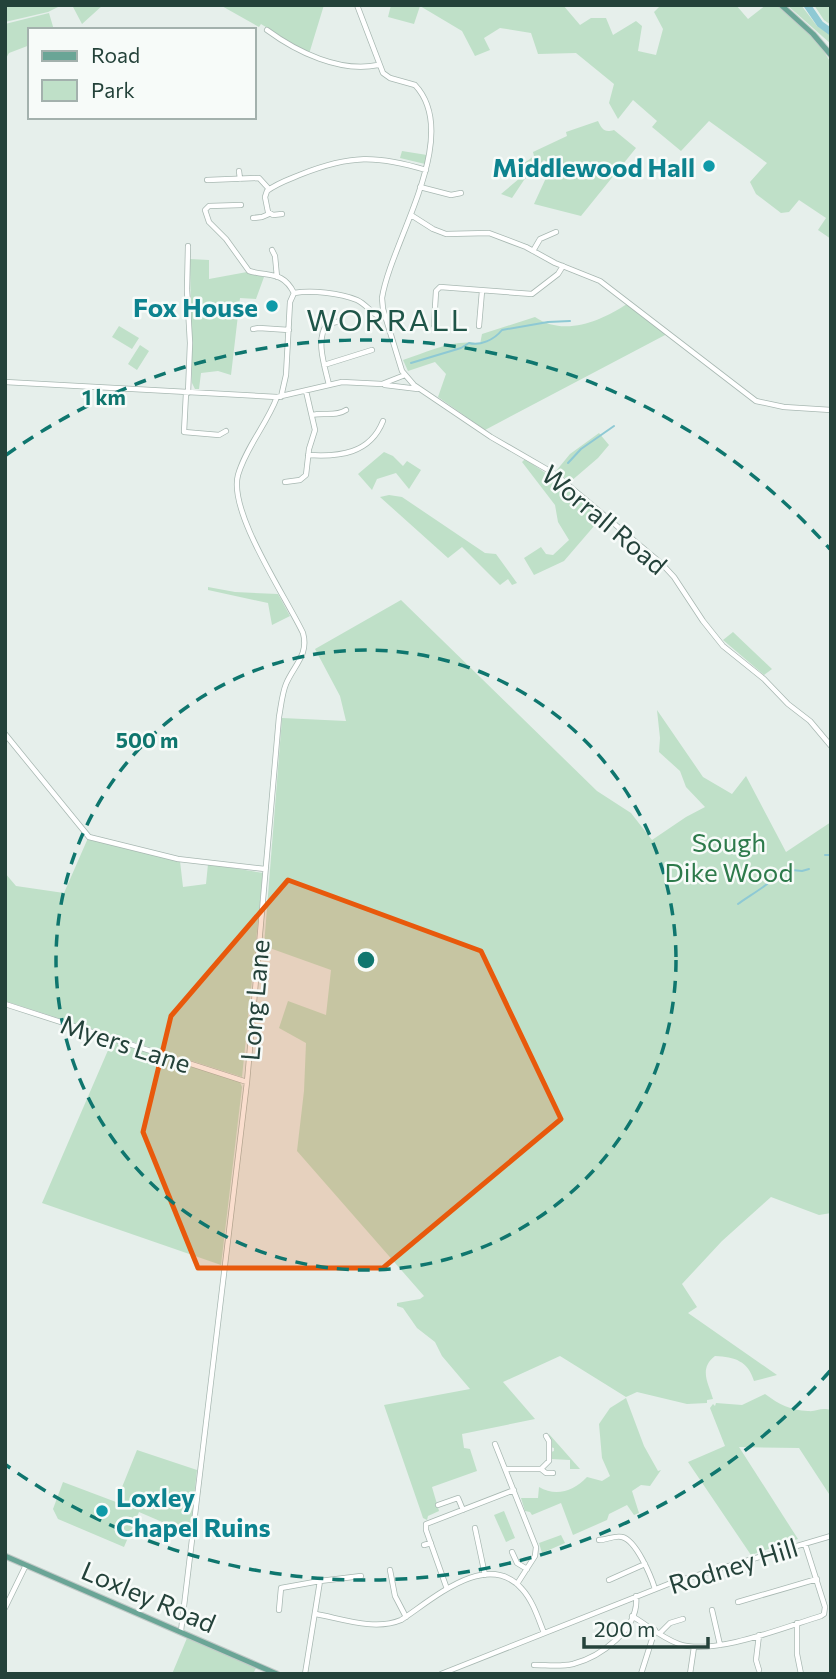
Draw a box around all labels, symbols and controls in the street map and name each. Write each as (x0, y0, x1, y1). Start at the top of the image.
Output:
legend (28, 28, 256, 119)
text: Road (91, 42, 140, 67)
text: Park (91, 77, 135, 102)
place label: Middlewood Hall (492, 151, 695, 182)
marker: Middlewood Hall (701, 158, 717, 174)
place label: Fox House (133, 291, 258, 322)
marker: Fox House (264, 298, 280, 314)
district label: WORRALL (306, 300, 470, 337)
text: 1 km (82, 384, 126, 409)
street label: Worrall Road (536, 458, 674, 580)
text: 500 m (116, 727, 178, 752)
park label: Sough Dike Wood (665, 826, 793, 887)
street label: Long Lane (233, 938, 275, 1062)
centre of rings (354, 948, 378, 972)
street label: Myers Lane (57, 1007, 195, 1079)
place label: Loxley Chapel Ruins (116, 1481, 271, 1542)
marker: Loxley Chapel Ruins (94, 1503, 110, 1519)
street label: Rodney Hill (665, 1531, 801, 1599)
street label: Loxley Road (77, 1554, 221, 1638)
scale bar (584, 1606, 708, 1650)
text: 200 m (594, 1616, 655, 1641)

